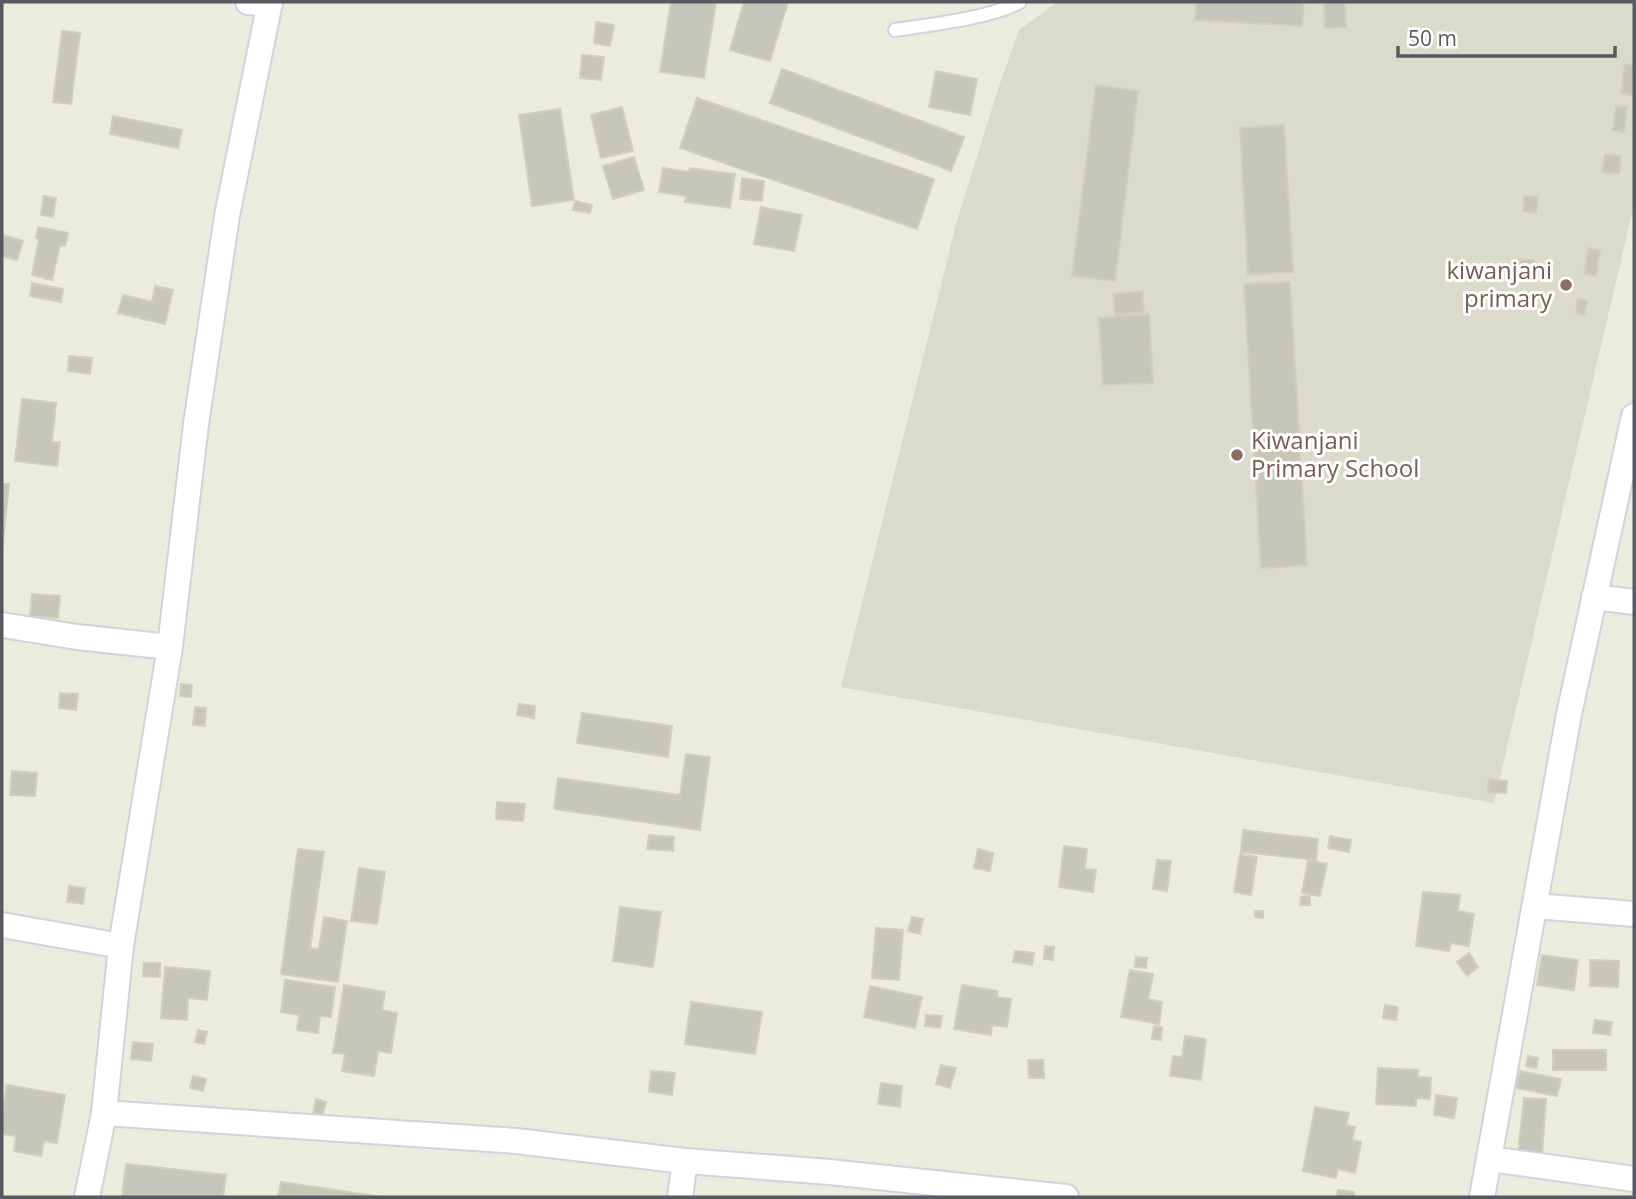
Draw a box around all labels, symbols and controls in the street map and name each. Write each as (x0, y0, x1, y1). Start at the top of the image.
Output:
scale bar (1398, 14, 1615, 58)
text: 50 m (1408, 24, 1457, 52)
place label: kiwanjani primary (1447, 253, 1553, 314)
marker: kiwanjani primary (1558, 277, 1574, 293)
place label: Kiwanjani Primary School (1251, 423, 1419, 484)
marker: Kiwanjani Primary School (1229, 447, 1245, 463)

